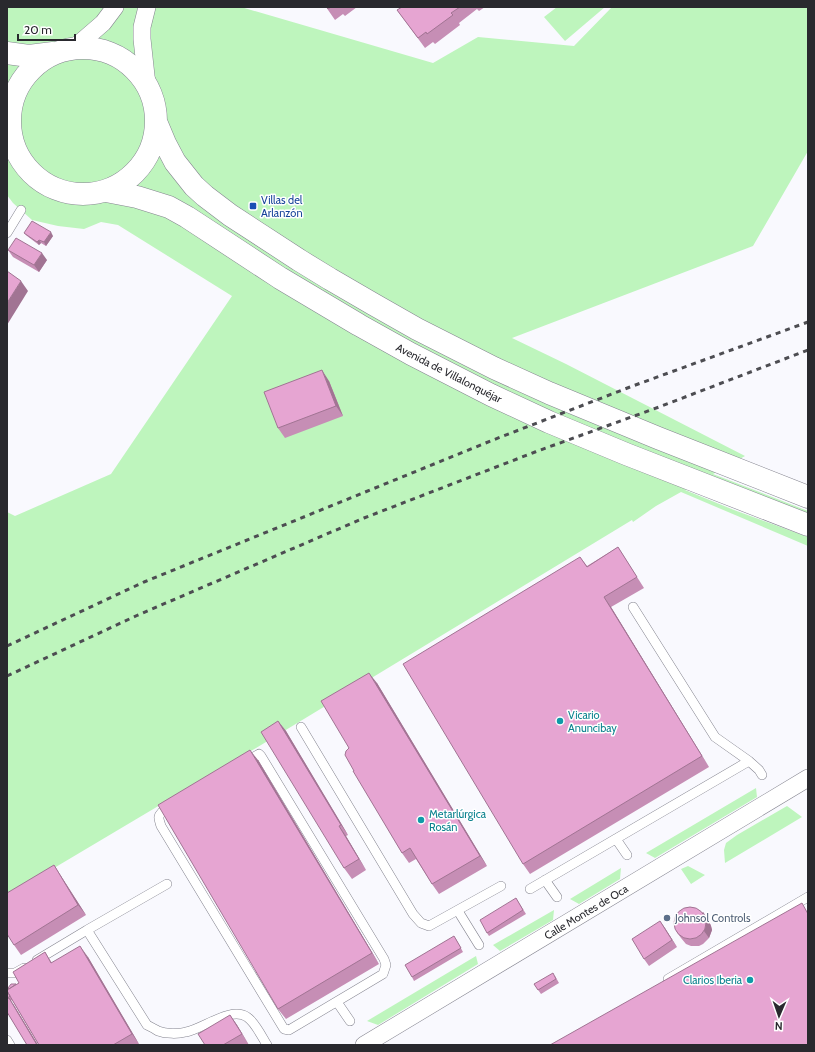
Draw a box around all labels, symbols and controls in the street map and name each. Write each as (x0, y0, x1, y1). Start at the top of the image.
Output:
scale bar (18, 16, 75, 42)
text: 20 m (24, 22, 52, 37)
place label: Villas del Arlanzón (261, 193, 303, 220)
marker: Villas del Arlanzón (248, 201, 258, 211)
street label: Avenida de Villalonquéjar (394, 340, 505, 406)
place label: Vicario Anuncibay (568, 708, 617, 735)
marker: Vicario Anuncibay (555, 716, 565, 726)
place label: Metarlúrgica Rosán (429, 807, 487, 834)
marker: Metarlúrgica Rosán (416, 815, 426, 825)
street label: Calle Montes de Oca (541, 881, 631, 943)
place label: Johnsol Controls (674, 911, 751, 925)
marker: Johnsol Controls (662, 913, 672, 923)
place label: Clarios Iberia (683, 973, 743, 987)
marker: Clarios Iberia (745, 975, 755, 985)
north arrow (759, 996, 799, 1036)
text: N (775, 1019, 783, 1033)

